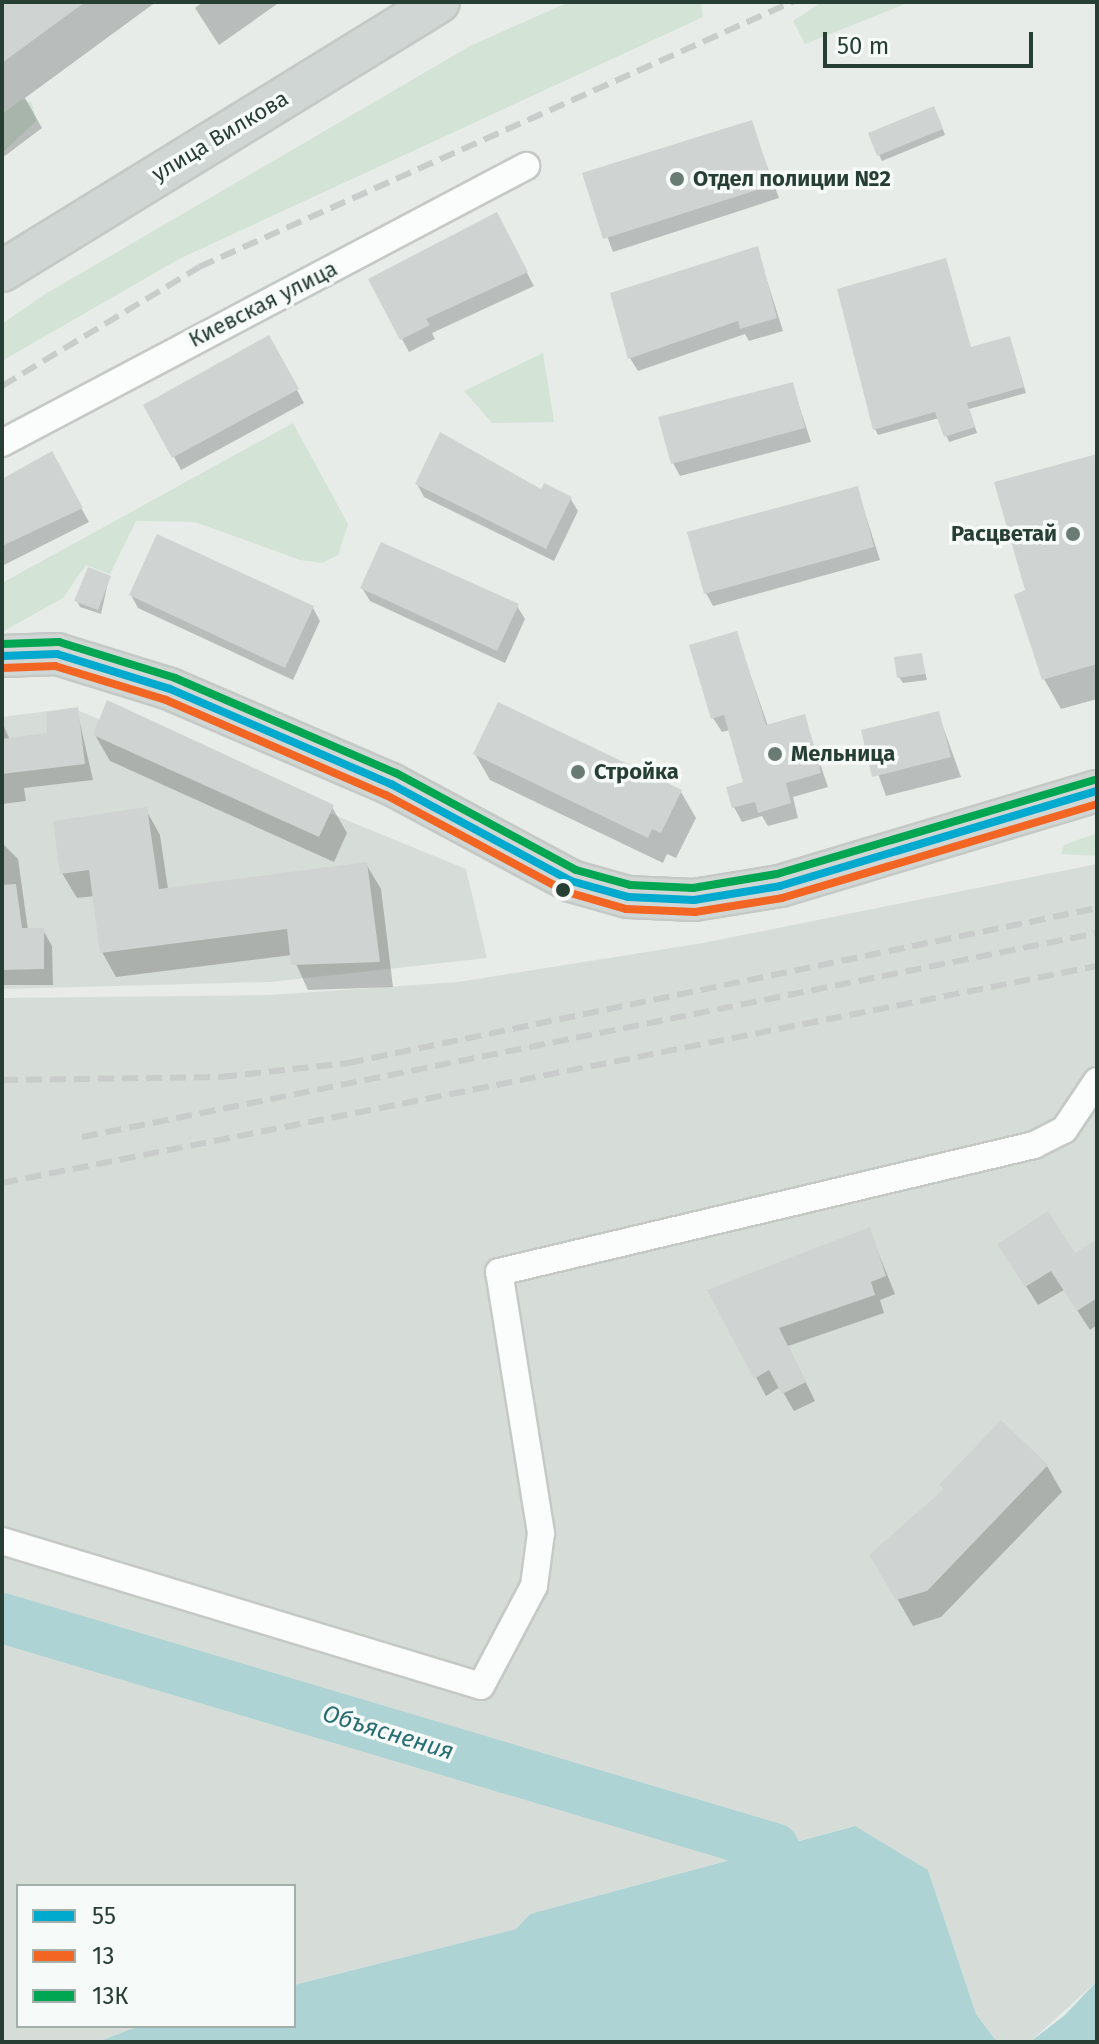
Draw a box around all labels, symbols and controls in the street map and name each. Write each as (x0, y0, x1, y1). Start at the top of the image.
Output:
scale bar (827, 16, 1037, 66)
text: 50 m (837, 32, 889, 60)
street label: улица Вилкова (147, 85, 293, 187)
place label: Отдел полиции №2 (693, 166, 891, 192)
marker: Отдел полиции №2 (668, 170, 686, 188)
street label: Киевская улица (184, 255, 342, 353)
place label: Расцветай (951, 521, 1057, 547)
marker: Расцветай (1064, 525, 1082, 543)
place label: Мельница (791, 741, 895, 767)
marker: Мельница (766, 745, 784, 763)
place label: Стройка (594, 759, 679, 785)
marker: Стройка (569, 763, 587, 781)
unlabelled marker (555, 882, 571, 898)
water label: Объяснения (319, 1699, 457, 1767)
legend (16, 1884, 296, 2028)
text: 55 (92, 1902, 116, 1930)
text: 13 (92, 1942, 114, 1970)
text: 13К (92, 1982, 129, 2010)

